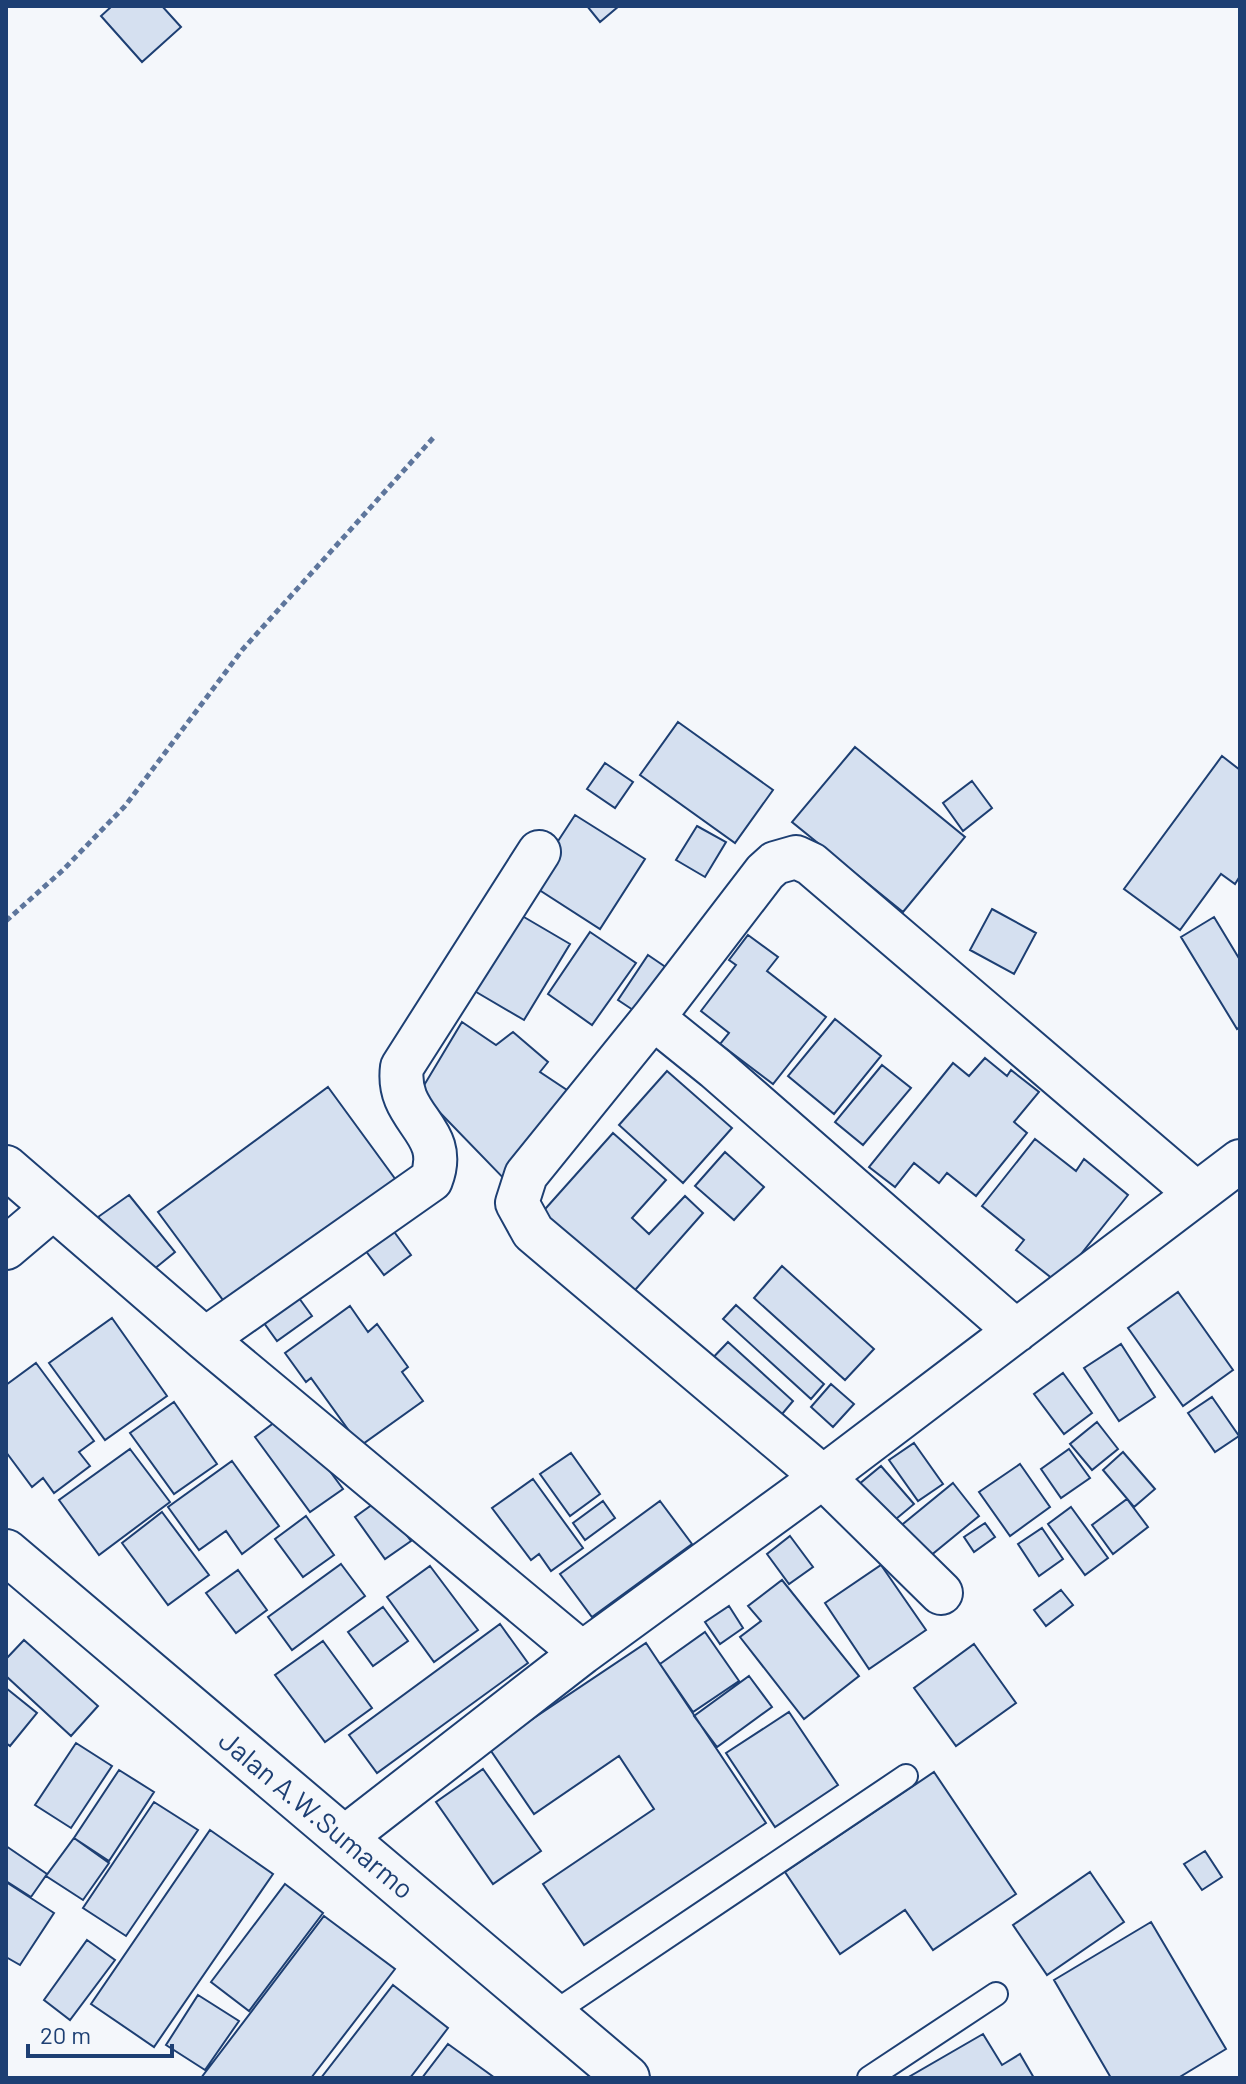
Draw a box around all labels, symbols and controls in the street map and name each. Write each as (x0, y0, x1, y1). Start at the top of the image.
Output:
street label: Jalan A.W.Sumarmo (213, 1722, 421, 1906)
scale bar (28, 2008, 172, 2058)
text: 20 m (40, 2020, 91, 2049)

